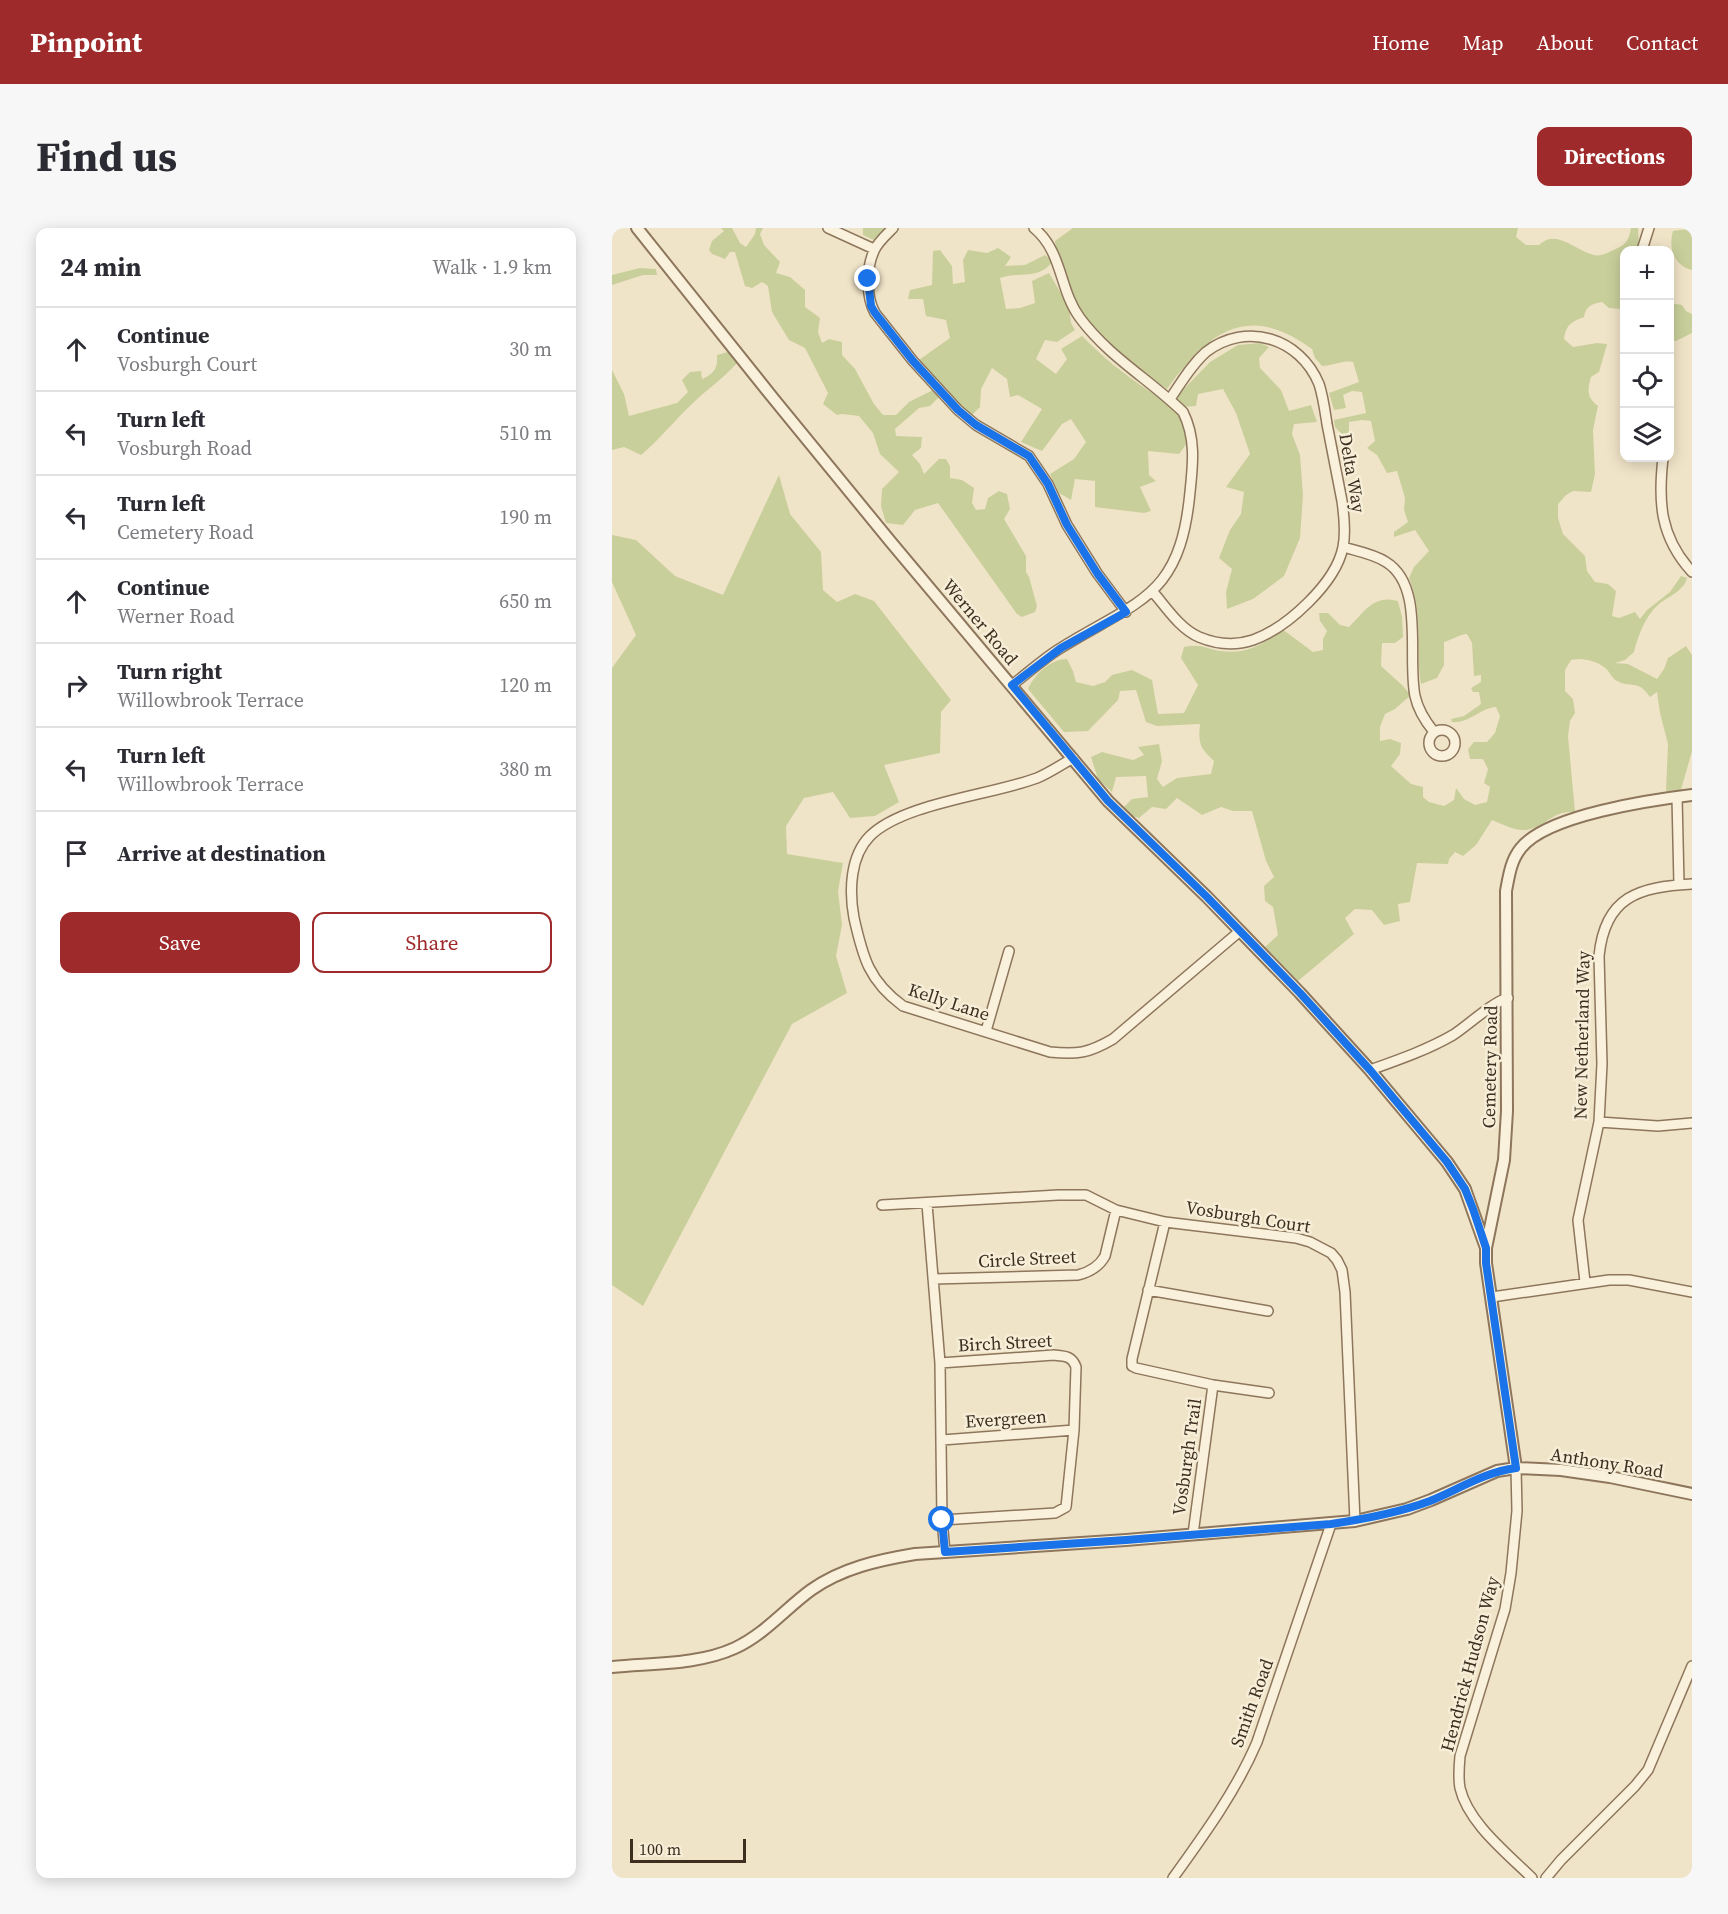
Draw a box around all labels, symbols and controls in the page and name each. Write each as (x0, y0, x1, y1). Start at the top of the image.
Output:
text: Pinpoint (30, 23, 142, 61)
text: Home (1372, 28, 1430, 57)
text: Map (1463, 28, 1504, 57)
text: About (1537, 28, 1593, 57)
text: Contact (1626, 28, 1698, 57)
text: Find us (36, 127, 177, 185)
button: Directions (1537, 127, 1692, 186)
map controls (1620, 246, 1674, 462)
button: + (1620, 246, 1674, 300)
text: 24 min (60, 249, 142, 285)
text: Walk · 1.9 km (432, 253, 552, 281)
route end (854, 265, 880, 291)
button: − (1620, 300, 1674, 354)
text: Continue (117, 320, 210, 350)
icon: ahead (60, 333, 93, 366)
text: 30 m (509, 335, 552, 363)
text: Vosburgh Court (117, 350, 257, 378)
button: locate (1620, 354, 1674, 408)
text: Turn left (117, 404, 205, 434)
button: layers (1620, 408, 1674, 462)
icon: left (60, 417, 93, 450)
text: 510 m (499, 419, 552, 447)
street label: Delta Way (1333, 431, 1372, 515)
text: Vosburgh Road (117, 434, 252, 462)
text: Turn left (117, 488, 205, 518)
icon: left (60, 501, 93, 534)
text: 190 m (499, 503, 552, 531)
text: Cemetery Road (117, 518, 254, 546)
text: Continue (117, 572, 210, 602)
street label: Werner Road (937, 573, 1024, 670)
icon: ahead (60, 585, 93, 618)
text: 650 m (499, 587, 552, 615)
text: Werner Road (117, 602, 234, 630)
text: Turn right (117, 656, 222, 686)
icon: right (60, 669, 93, 702)
text: 120 m (499, 671, 552, 699)
text: Willowbrook Terrace (117, 686, 304, 714)
text: Turn left (117, 740, 205, 770)
icon: left (60, 753, 93, 786)
text: 380 m (499, 755, 552, 783)
text: Willowbrook Terrace (117, 770, 304, 798)
icon: arrive (60, 837, 93, 870)
text: Arrive at destination (117, 838, 326, 868)
button: Save (60, 912, 300, 973)
button: Share (312, 912, 552, 973)
street label: New Netherland Way (1568, 950, 1595, 1120)
street label: Kelly Lane (905, 977, 993, 1026)
street label: Cemetery Road (1476, 1005, 1503, 1129)
street label: Vosburgh Court (1184, 1194, 1312, 1239)
street label: Circle Street (977, 1243, 1077, 1274)
street label: Birch Street (957, 1328, 1053, 1357)
street label: Vosburgh Trail (1166, 1397, 1207, 1517)
street label: Evergreen (964, 1403, 1048, 1434)
street label: Anthony Road (1549, 1441, 1665, 1484)
route start (928, 1506, 954, 1532)
street label: Hendrick Hudson Way (1434, 1573, 1505, 1754)
street label: Smith Road (1224, 1655, 1279, 1751)
scale bar (630, 1836, 746, 1864)
text: 100 m (639, 1838, 681, 1860)

